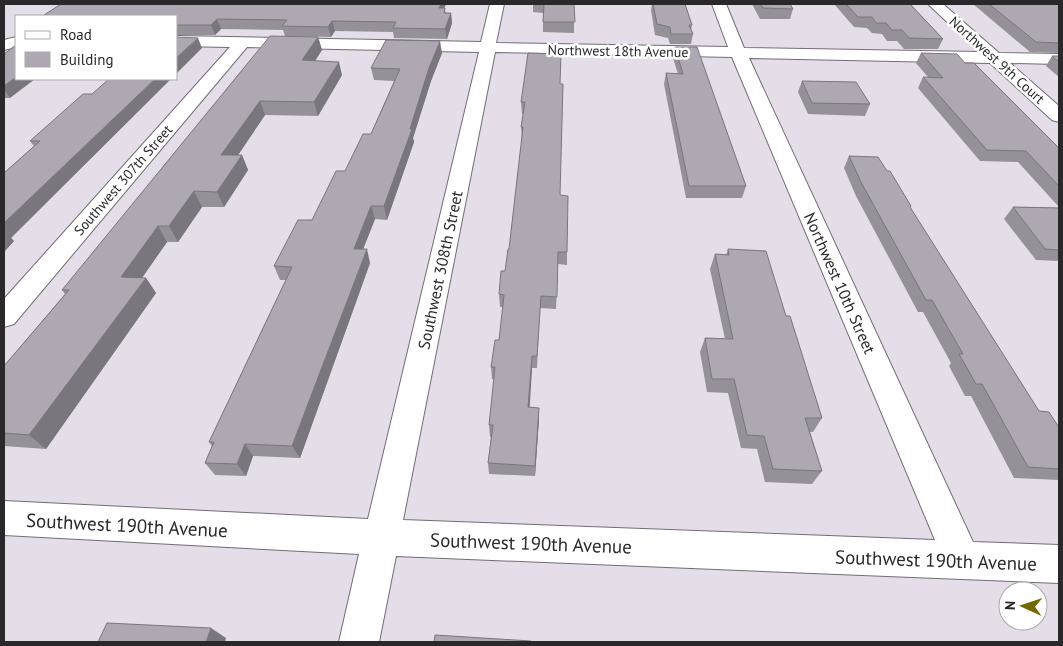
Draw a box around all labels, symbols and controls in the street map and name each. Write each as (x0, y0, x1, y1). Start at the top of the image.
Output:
street label: Northwest 9th Court (946, 12, 1049, 108)
legend (15, 15, 178, 80)
text: Road (60, 25, 92, 44)
street label: Northwest 18th Avenue (547, 41, 689, 61)
text: Building (60, 50, 114, 69)
street label: Southwest 307th Street (70, 121, 176, 239)
street label: Southwest 308th Street (413, 188, 467, 351)
street label: Northwest 10th Street (800, 209, 880, 357)
street label: Southwest 190th Avenue (26, 508, 228, 542)
street label: Southwest 190th Avenue (430, 527, 632, 559)
street label: Southwest 190th Avenue (835, 544, 1037, 576)
north arrow (998, 581, 1048, 631)
text: N (1001, 600, 1019, 610)

